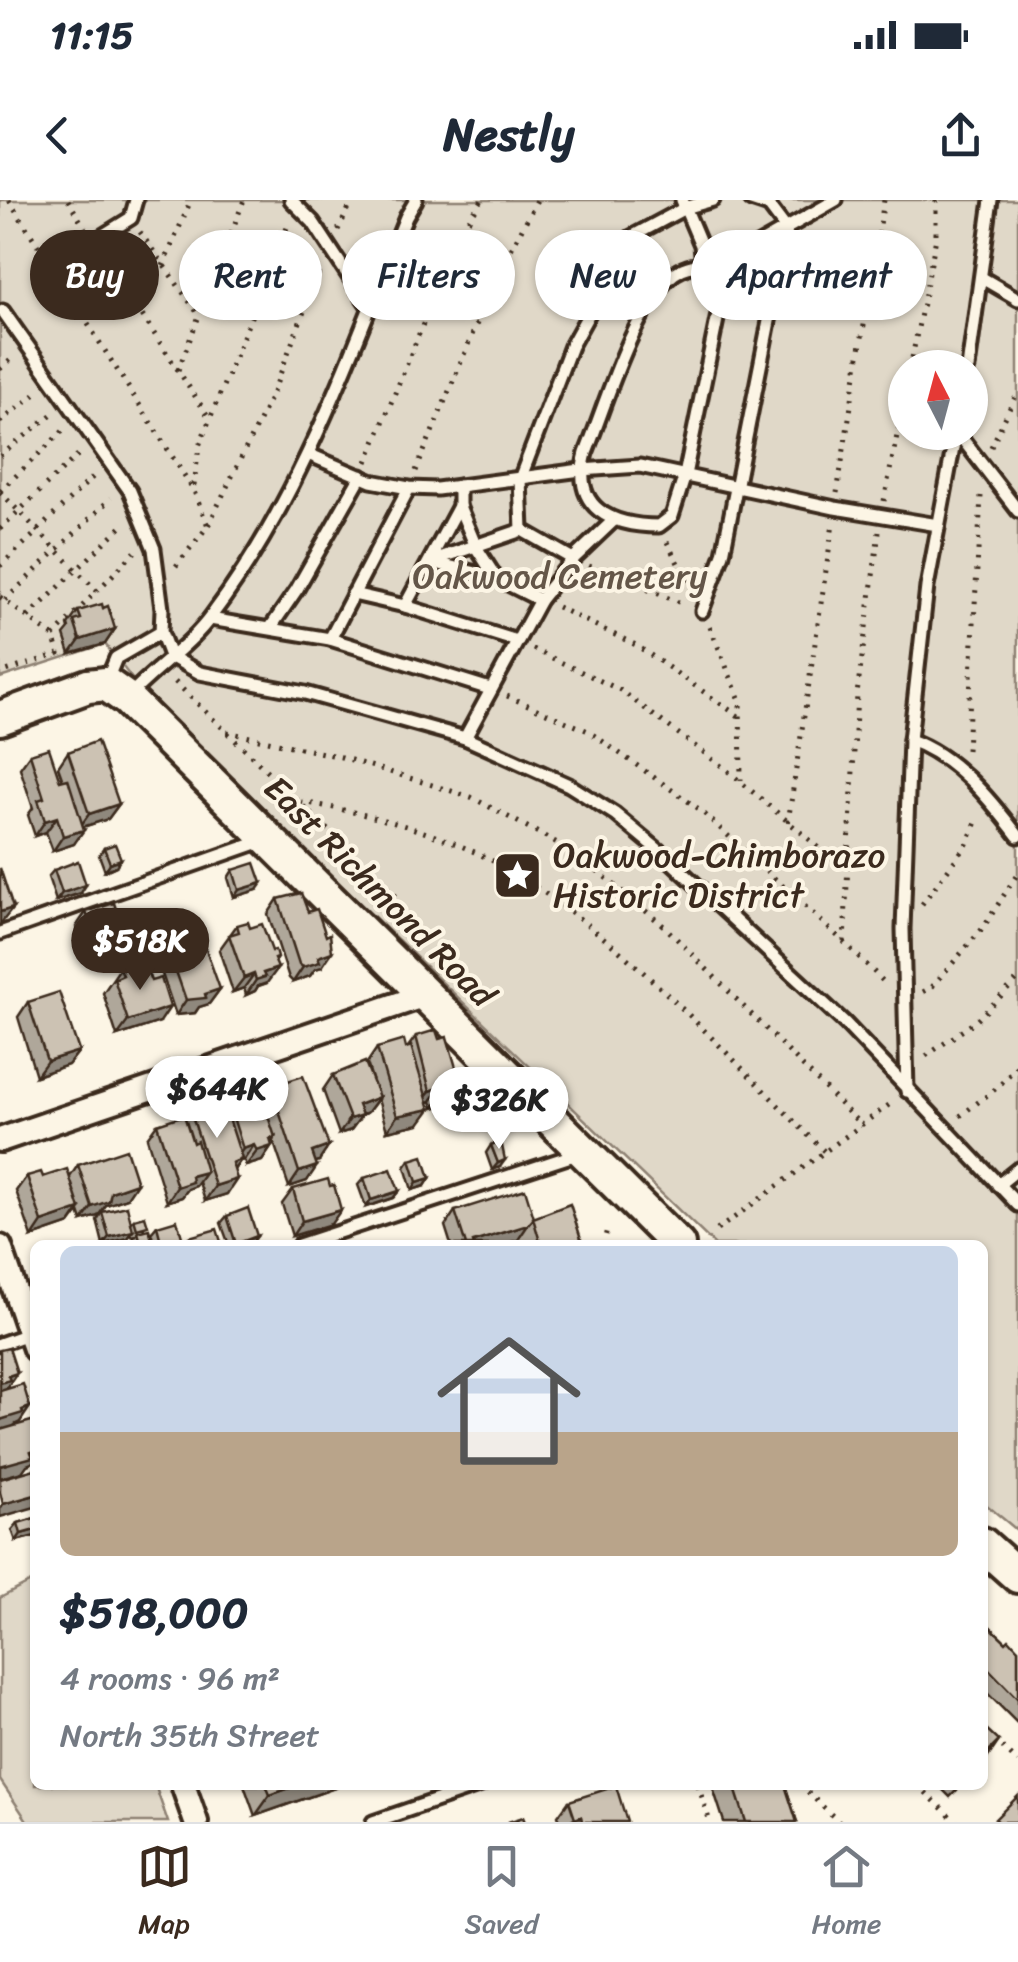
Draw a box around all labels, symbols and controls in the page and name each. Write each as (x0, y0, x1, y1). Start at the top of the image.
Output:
text: 11:15 (50, 2, 134, 69)
text: Nestly (444, 95, 574, 175)
icon: back (30, 108, 85, 163)
icon: share (933, 108, 988, 163)
chip: Buy (30, 230, 159, 320)
chip: Rent (179, 230, 322, 320)
chip: Filters (342, 230, 515, 320)
chip: New (535, 230, 671, 320)
chip: Apartment (691, 230, 927, 320)
north arrow (888, 350, 988, 450)
map controls (888, 350, 988, 450)
park label: Oakwood Cemetery (412, 545, 708, 607)
street label: East Richmond Road (248, 759, 513, 1024)
place label: Oakwood-Chimborazo Historic District (553, 824, 885, 926)
place icon: Oakwood-Chimborazo Historic District (492, 849, 544, 901)
pin: $518K (70, 908, 210, 993)
text: $518K (93, 912, 187, 969)
pin: $644K (147, 1056, 287, 1141)
text: $644K (167, 1060, 267, 1117)
pin: $326K (429, 1067, 569, 1152)
text: $326K (451, 1071, 547, 1128)
icon: home (419, 1311, 599, 1491)
text: $518,000 (60, 1576, 248, 1650)
text: 4 rooms · 96 m² (60, 1650, 280, 1707)
text: North 35th Street (60, 1707, 320, 1764)
tab: Map (137, 1839, 192, 1948)
tab: Saved (465, 1839, 538, 1948)
tab: Home (812, 1839, 881, 1948)

